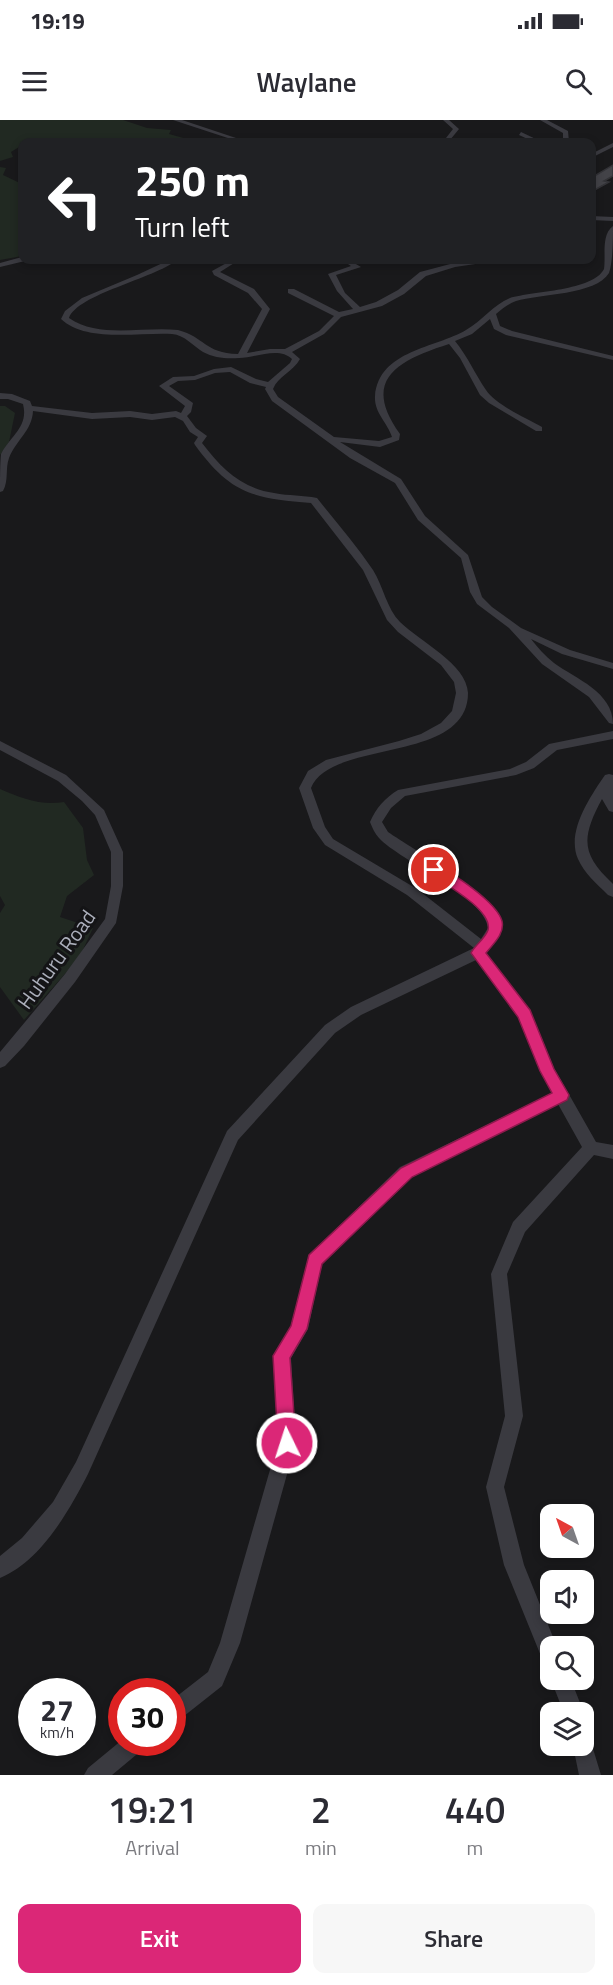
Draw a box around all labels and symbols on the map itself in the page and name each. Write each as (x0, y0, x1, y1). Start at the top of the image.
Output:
pin (408, 844, 459, 895)
street label: Huhuru Road (9, 903, 103, 1015)
position arrow (255, 1411, 319, 1475)
north arrow (540, 1504, 594, 1558)
speed limit sign: 30 (108, 1678, 186, 1756)

